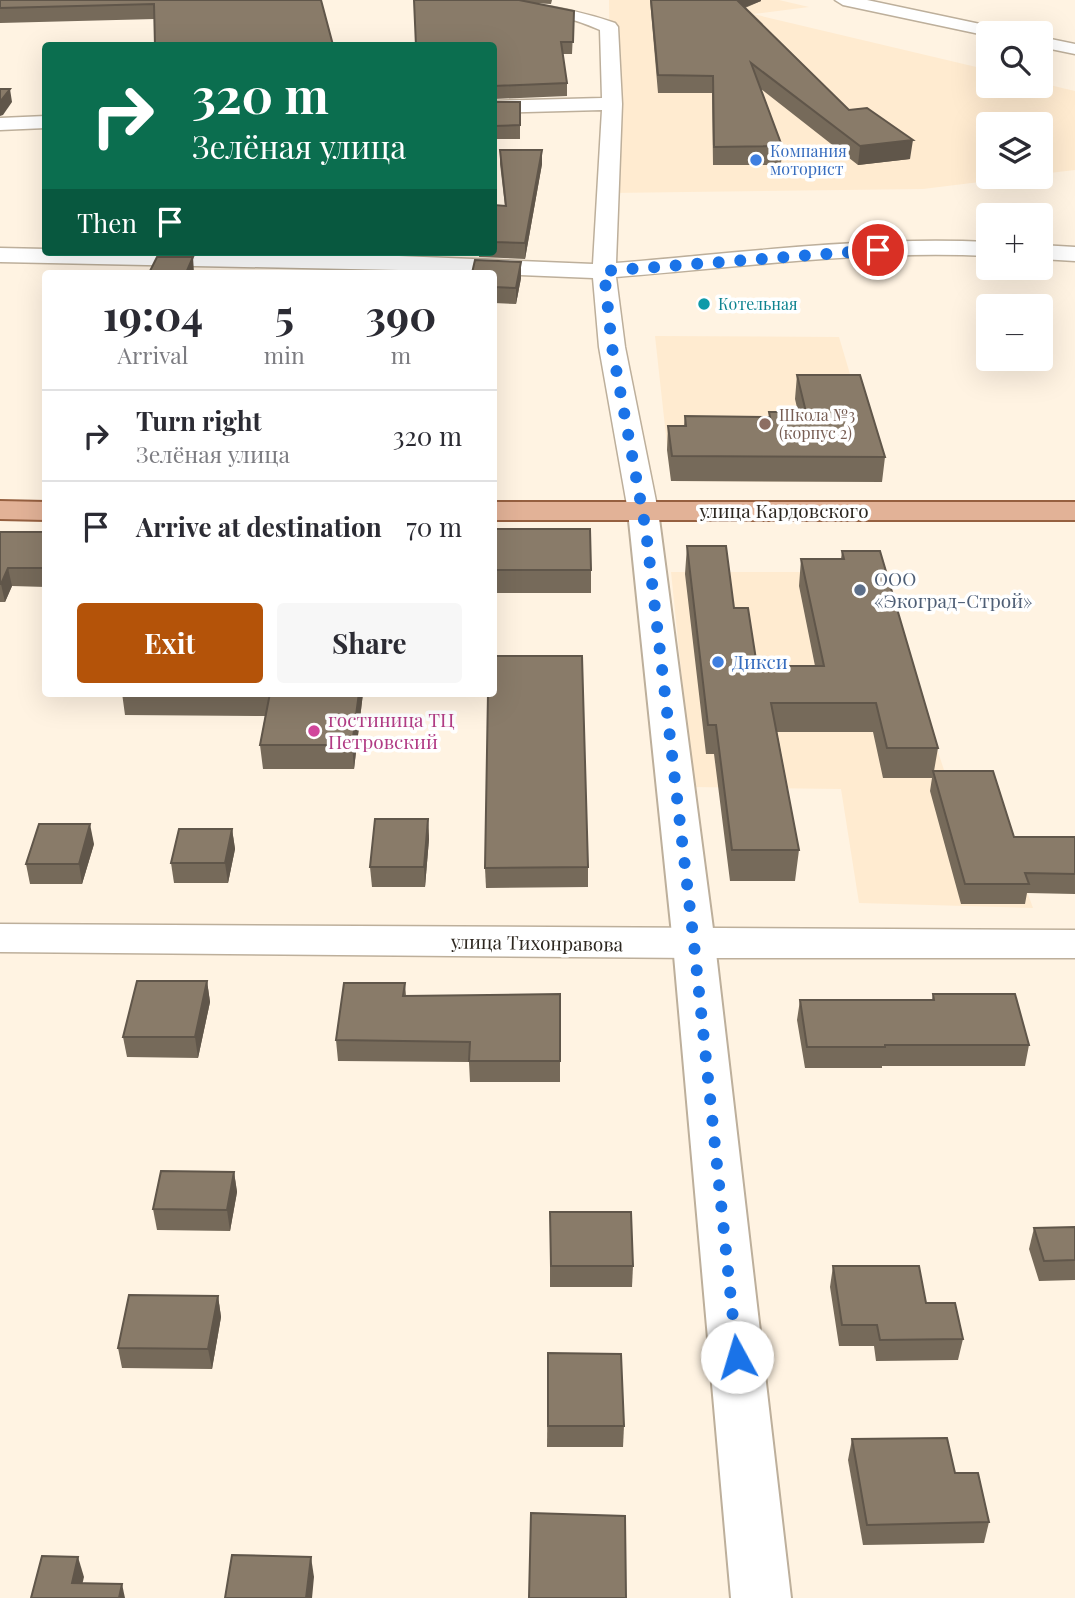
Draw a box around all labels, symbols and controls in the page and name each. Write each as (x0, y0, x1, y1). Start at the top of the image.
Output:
map controls (976, 21, 1053, 371)
button: search (976, 21, 1053, 98)
text: 320 m (192, 61, 329, 126)
icon: right (77, 70, 168, 161)
button: layers (976, 112, 1053, 189)
text: Зелёная улица (192, 124, 406, 167)
place label: Компания моторист (770, 140, 847, 179)
marker: Компания моторист (748, 152, 764, 168)
icon: arrive (151, 203, 189, 241)
button: + (976, 203, 1053, 280)
text: Then (77, 205, 137, 240)
pin (848, 220, 908, 280)
icon: arrive (859, 231, 897, 269)
text: 19:04 (103, 286, 203, 342)
text: 5 (275, 286, 294, 342)
text: 390 (365, 286, 436, 342)
place label: Котельная (718, 293, 798, 314)
button: − (976, 294, 1053, 371)
marker: Котельная (696, 296, 712, 312)
text: Arrival (118, 339, 188, 370)
text: min (264, 339, 305, 370)
text: m (391, 339, 411, 370)
text: Turn right (136, 403, 262, 438)
place label: Школа №3 (корпус 2) (779, 404, 855, 443)
marker: Школа №3 (корпус 2) (757, 416, 773, 432)
icon: right (77, 417, 115, 455)
text: 320 m (393, 418, 462, 453)
text: Зелёная улица (136, 438, 290, 469)
street label: улица Кардовского (698, 497, 869, 523)
icon: arrive (77, 508, 115, 546)
text: Arrive at destination (136, 509, 382, 544)
text: 70 m (406, 509, 462, 544)
place label: ООО «Экоград-Строй» (874, 565, 1033, 613)
marker: ООО «Экоград-Строй» (852, 582, 868, 598)
button: Exit (77, 603, 263, 683)
button: Share (277, 603, 462, 683)
place label: Дикси (732, 648, 788, 674)
marker: Дикси (710, 654, 726, 670)
place label: гостиница ТЦ Петровский (328, 706, 455, 754)
marker: гостиница ТЦ Петровский (306, 723, 322, 739)
street label: улица Тихонравова (450, 927, 624, 957)
position arrow (700, 1320, 774, 1394)

